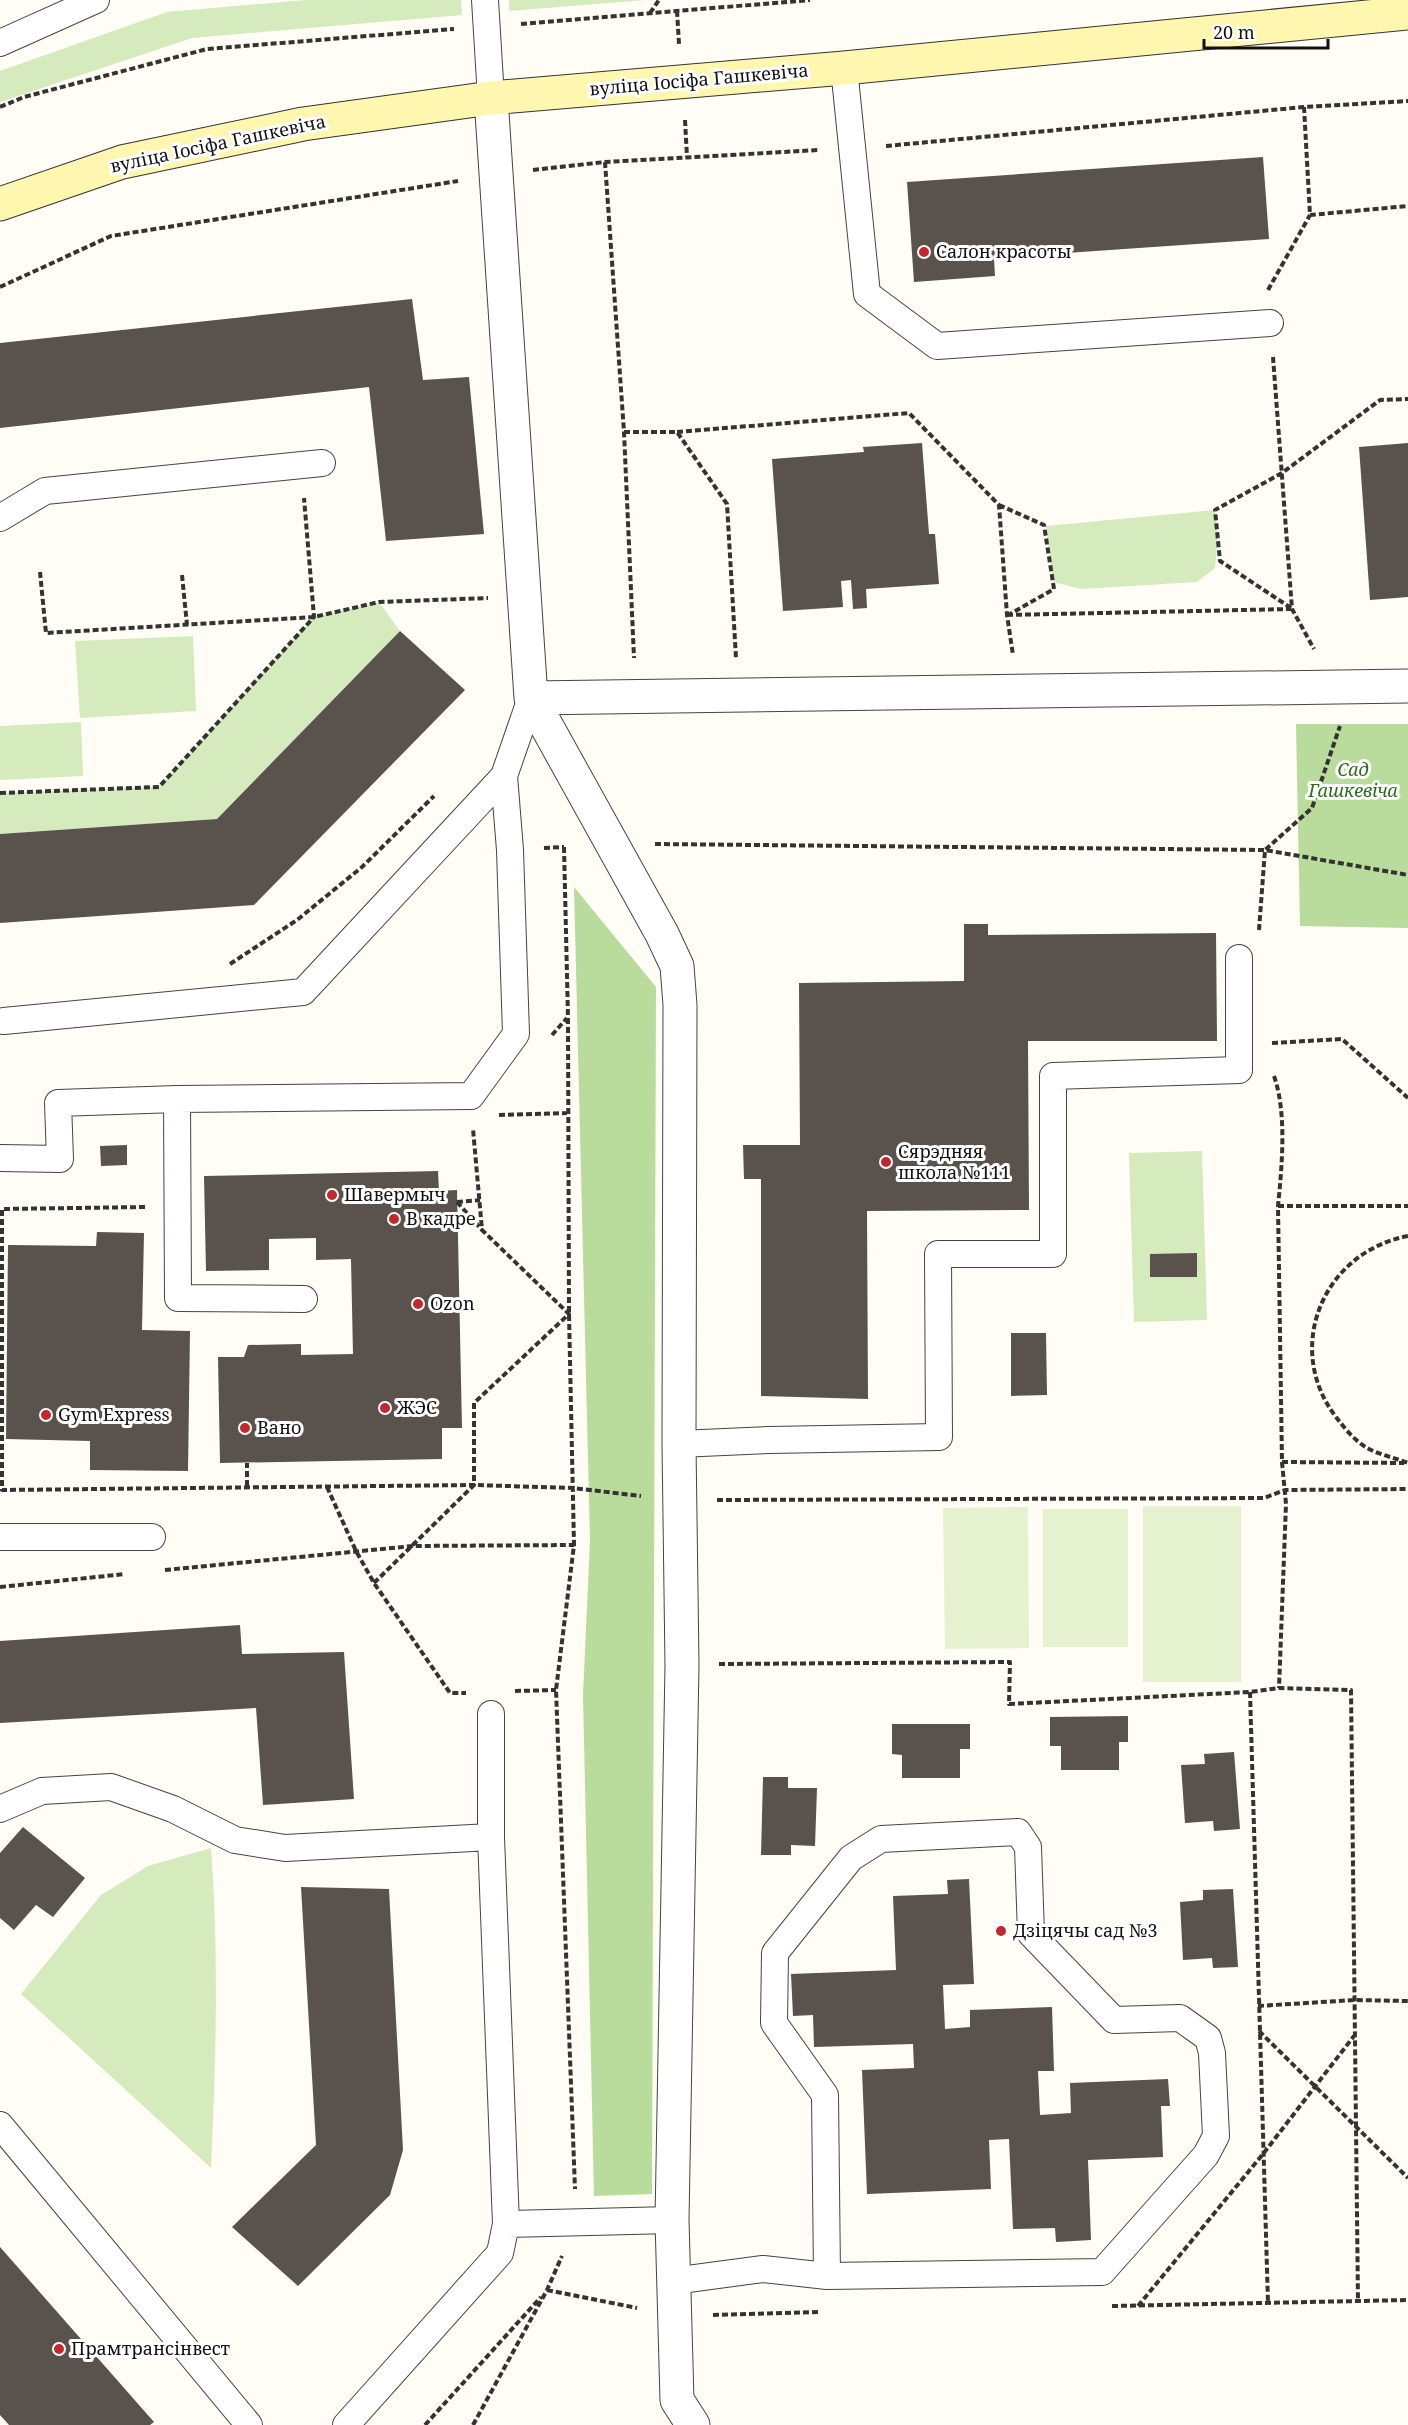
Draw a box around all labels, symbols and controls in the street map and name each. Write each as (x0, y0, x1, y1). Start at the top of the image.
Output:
scale bar (1204, 12, 1328, 50)
text: 20 m (1213, 20, 1255, 44)
street label: вуліца Іосіфа Гашкевіча (588, 57, 809, 101)
street label: вуліца Іосіфа Гашкевіча (108, 108, 328, 178)
place label: Салон красоты (936, 239, 1072, 263)
marker: Салон красоты (917, 245, 931, 259)
park label: Сад Гашкевіча (1307, 757, 1398, 802)
place label: Сярэдняя школа №111 (898, 1139, 1011, 1184)
marker: Сярэдняя школа №111 (879, 1155, 893, 1169)
place label: Шавермыч (344, 1182, 446, 1206)
marker: Шавермыч (325, 1188, 339, 1202)
place label: В кадре (406, 1206, 476, 1230)
marker: В кадре (387, 1212, 401, 1226)
place label: Ozon (430, 1291, 475, 1315)
marker: Ozon (411, 1297, 425, 1311)
place label: ЖЭС (396, 1395, 437, 1419)
marker: ЖЭС (378, 1401, 392, 1415)
place label: Gym Express (58, 1402, 170, 1426)
marker: Gym Express (39, 1408, 53, 1422)
place label: Вано (257, 1415, 302, 1439)
marker: Вано (238, 1421, 252, 1435)
place label: Дзіцячы сад №3 (1013, 1918, 1158, 1942)
marker: Дзіцячы сад №3 (994, 1924, 1008, 1938)
place label: Прамтрансінвест (71, 2336, 231, 2360)
marker: Прамтрансінвест (52, 2342, 66, 2356)

